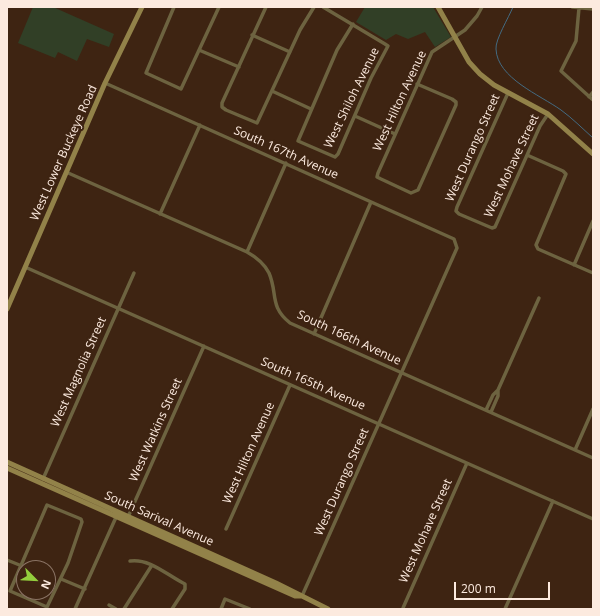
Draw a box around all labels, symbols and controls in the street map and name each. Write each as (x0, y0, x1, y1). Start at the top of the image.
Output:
street label: West Shiloh Avenue (321, 45, 383, 151)
street label: West Hilton Avenue (370, 48, 430, 154)
street label: West Lower Buckeye Road (28, 83, 100, 223)
street label: West Durango Street (443, 92, 503, 204)
street label: West Mohave Street (482, 112, 542, 220)
street label: South 167th Avenue (231, 123, 341, 183)
street label: South 166th Avenue (295, 308, 403, 368)
street label: West Magnolia Street (48, 315, 110, 429)
street label: South 165th Avenue (258, 354, 368, 414)
street label: West Watkins Street (127, 376, 185, 484)
street label: West Hilton Avenue (220, 400, 278, 506)
street label: West Durango Street (312, 426, 372, 538)
street label: West Mohave Street (397, 477, 455, 585)
street label: South Sarival Avenue (102, 488, 216, 550)
north arrow (16, 560, 56, 600)
scale bar (456, 574, 552, 600)
text: N (38, 578, 55, 592)
text: 200 m (461, 580, 496, 597)

